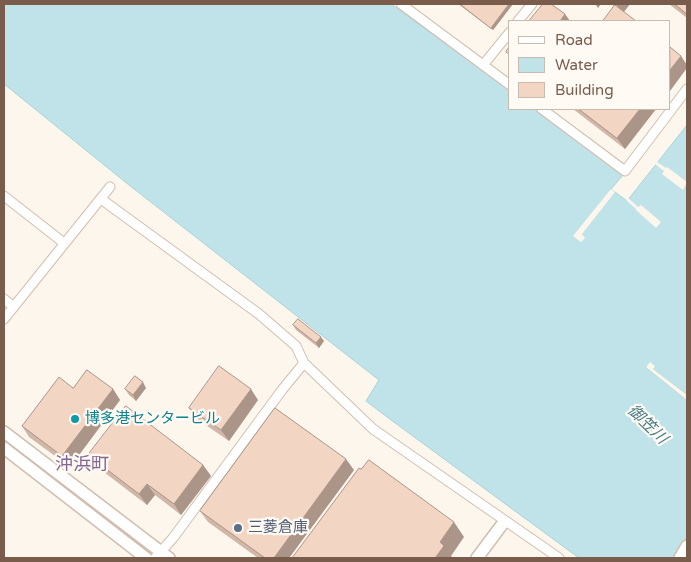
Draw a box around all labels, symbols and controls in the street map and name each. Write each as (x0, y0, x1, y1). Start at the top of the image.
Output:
legend (508, 20, 671, 110)
text: Road (555, 31, 593, 49)
text: Water (555, 56, 598, 74)
text: Building (555, 81, 614, 99)
water label: 御笠川 (623, 401, 671, 449)
place label: 博多港センタービル (85, 410, 220, 428)
marker: 博多港センタービル (69, 413, 81, 425)
district label: 沖浜町 (55, 454, 109, 476)
place label: 三菱倉庫 (248, 519, 308, 537)
marker: 三菱倉庫 (232, 522, 244, 534)

